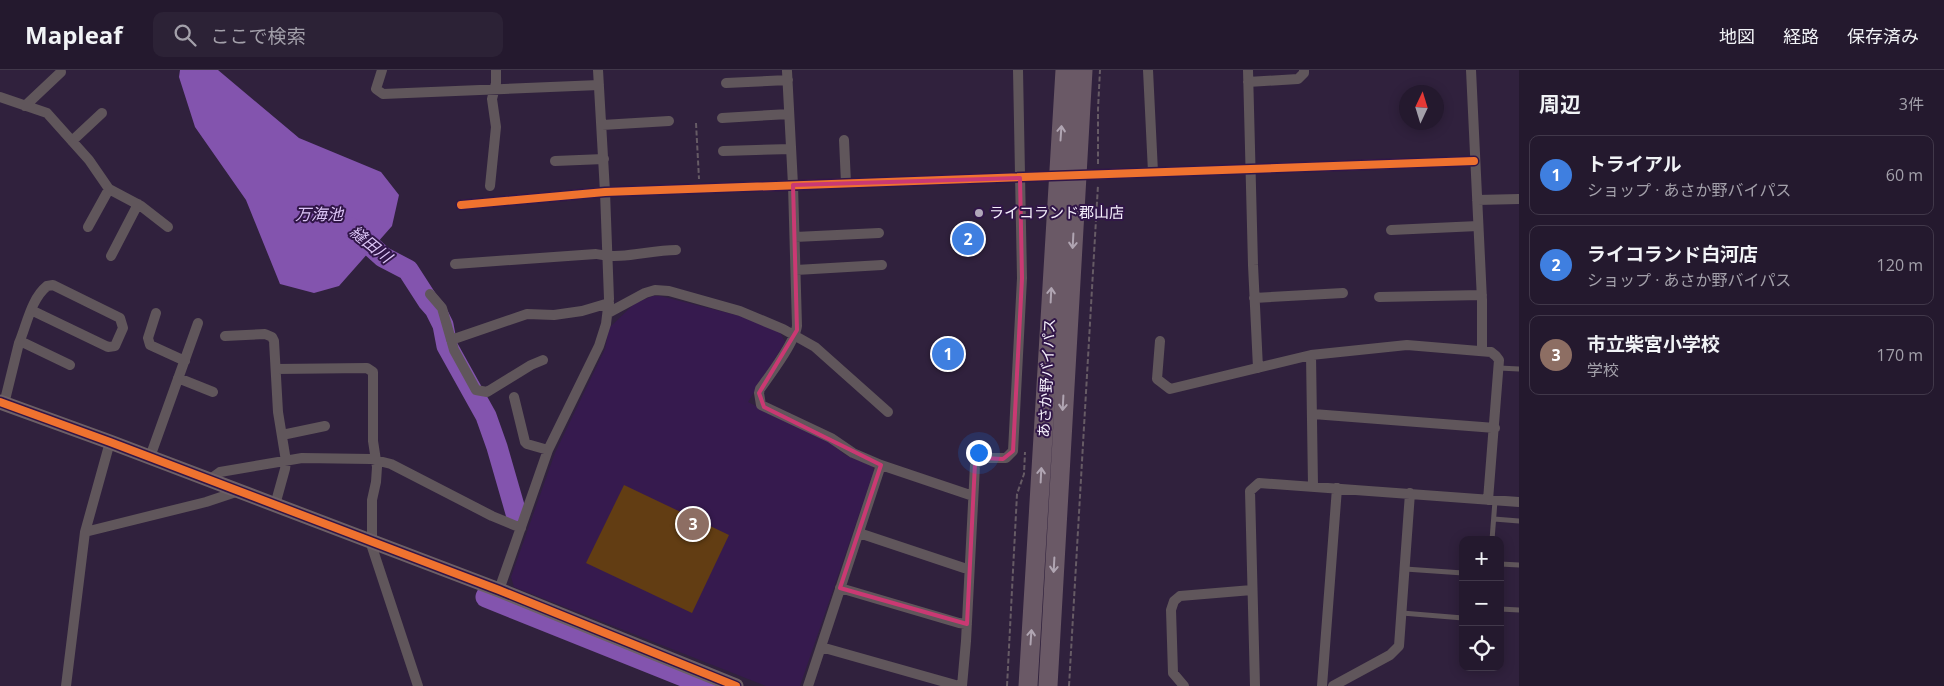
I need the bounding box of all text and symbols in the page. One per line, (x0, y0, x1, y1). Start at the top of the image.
search box (153, 12, 503, 57)
text: Mapleaf (25, 18, 123, 51)
icon: search (171, 21, 199, 49)
text: ここで検索 (211, 23, 306, 49)
text: 地図 (1719, 24, 1755, 48)
text: 経路 (1783, 24, 1819, 48)
text: 保存済み (1847, 24, 1919, 48)
north arrow (1399, 85, 1444, 130)
text: 周辺 (1539, 90, 1581, 118)
text: 3件 (1899, 93, 1924, 115)
one-way arrow (1056, 126, 1065, 142)
text: トライアル (1587, 151, 1682, 177)
text: 1 (1551, 164, 1561, 186)
text: 60 m (1886, 164, 1923, 186)
text: ショップ · あさか野バイパス (1587, 179, 1791, 201)
place label: ライコランド郡山店 (989, 202, 1124, 222)
water label: 万海池 (295, 203, 345, 225)
marker: ライコランド郡山店 (973, 207, 985, 219)
water label: 縫田川 (345, 220, 398, 269)
pin: 2 (952, 220, 984, 258)
one-way arrow (1068, 233, 1077, 249)
text: ライコランド白河店 (1587, 241, 1758, 267)
text: 2 (1551, 254, 1561, 276)
text: 120 m (1877, 254, 1923, 276)
text: ショップ · あさか野バイパス (1587, 269, 1791, 291)
one-way arrow (1047, 288, 1056, 304)
street label: あさか野バイパス (1033, 318, 1059, 438)
text: 市立柴宮小学校 (1587, 331, 1720, 357)
pin: 1 (932, 335, 964, 373)
text: 3 (1551, 344, 1561, 366)
text: 170 m (1877, 344, 1923, 366)
text: 学校 (1587, 359, 1619, 381)
one-way arrow (1058, 395, 1068, 411)
your location (966, 440, 992, 466)
one-way arrow (1037, 467, 1046, 483)
pin: 3 (677, 505, 709, 543)
map controls (1459, 536, 1504, 671)
button: + (1459, 536, 1504, 581)
one-way arrow (1049, 557, 1058, 573)
button: − (1459, 581, 1504, 626)
button: locate (1459, 626, 1504, 671)
one-way arrow (1026, 630, 1036, 646)

